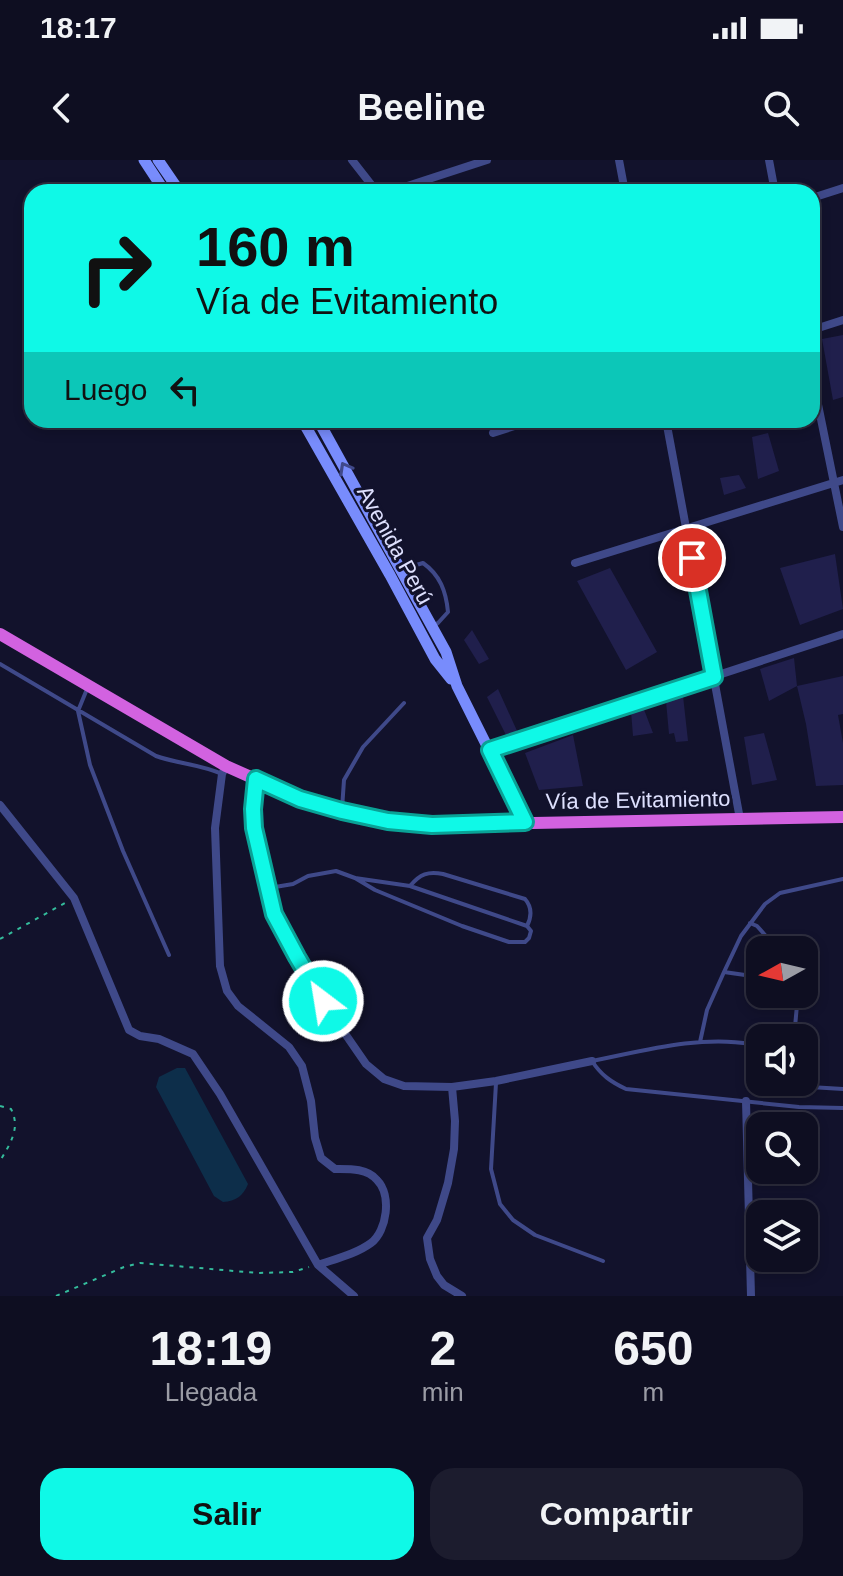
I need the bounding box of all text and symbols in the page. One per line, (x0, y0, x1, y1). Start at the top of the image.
text: 18:17 (40, 11, 117, 44)
icon: back (40, 86, 84, 130)
icon: search (759, 86, 803, 130)
text: Beeline (357, 87, 486, 128)
text: 160 m (196, 215, 355, 278)
icon: right (64, 216, 168, 320)
text: Vía de Evitamiento (196, 281, 498, 322)
icon: left (163, 368, 207, 412)
text: Luego (64, 373, 147, 406)
one-way arrow (339, 462, 355, 476)
street label: Avenida Perú (352, 481, 438, 609)
pin (658, 524, 726, 592)
icon: arrive (670, 536, 714, 580)
street label: Vía de Evitamiento (545, 786, 731, 814)
north arrow (746, 936, 818, 1008)
map controls (746, 936, 818, 1272)
position arrow (281, 959, 365, 1043)
button: sound (746, 1024, 818, 1096)
button: search (746, 1112, 818, 1184)
button: layers (746, 1200, 818, 1272)
text: 18:19 (150, 1322, 272, 1375)
text: 2 (429, 1322, 456, 1375)
text: 650 (613, 1322, 693, 1375)
text: Llegada (165, 1377, 257, 1407)
text: min (422, 1377, 464, 1407)
text: m (643, 1377, 664, 1407)
button: Salir (40, 1468, 414, 1560)
button: Compartir (430, 1468, 803, 1560)

